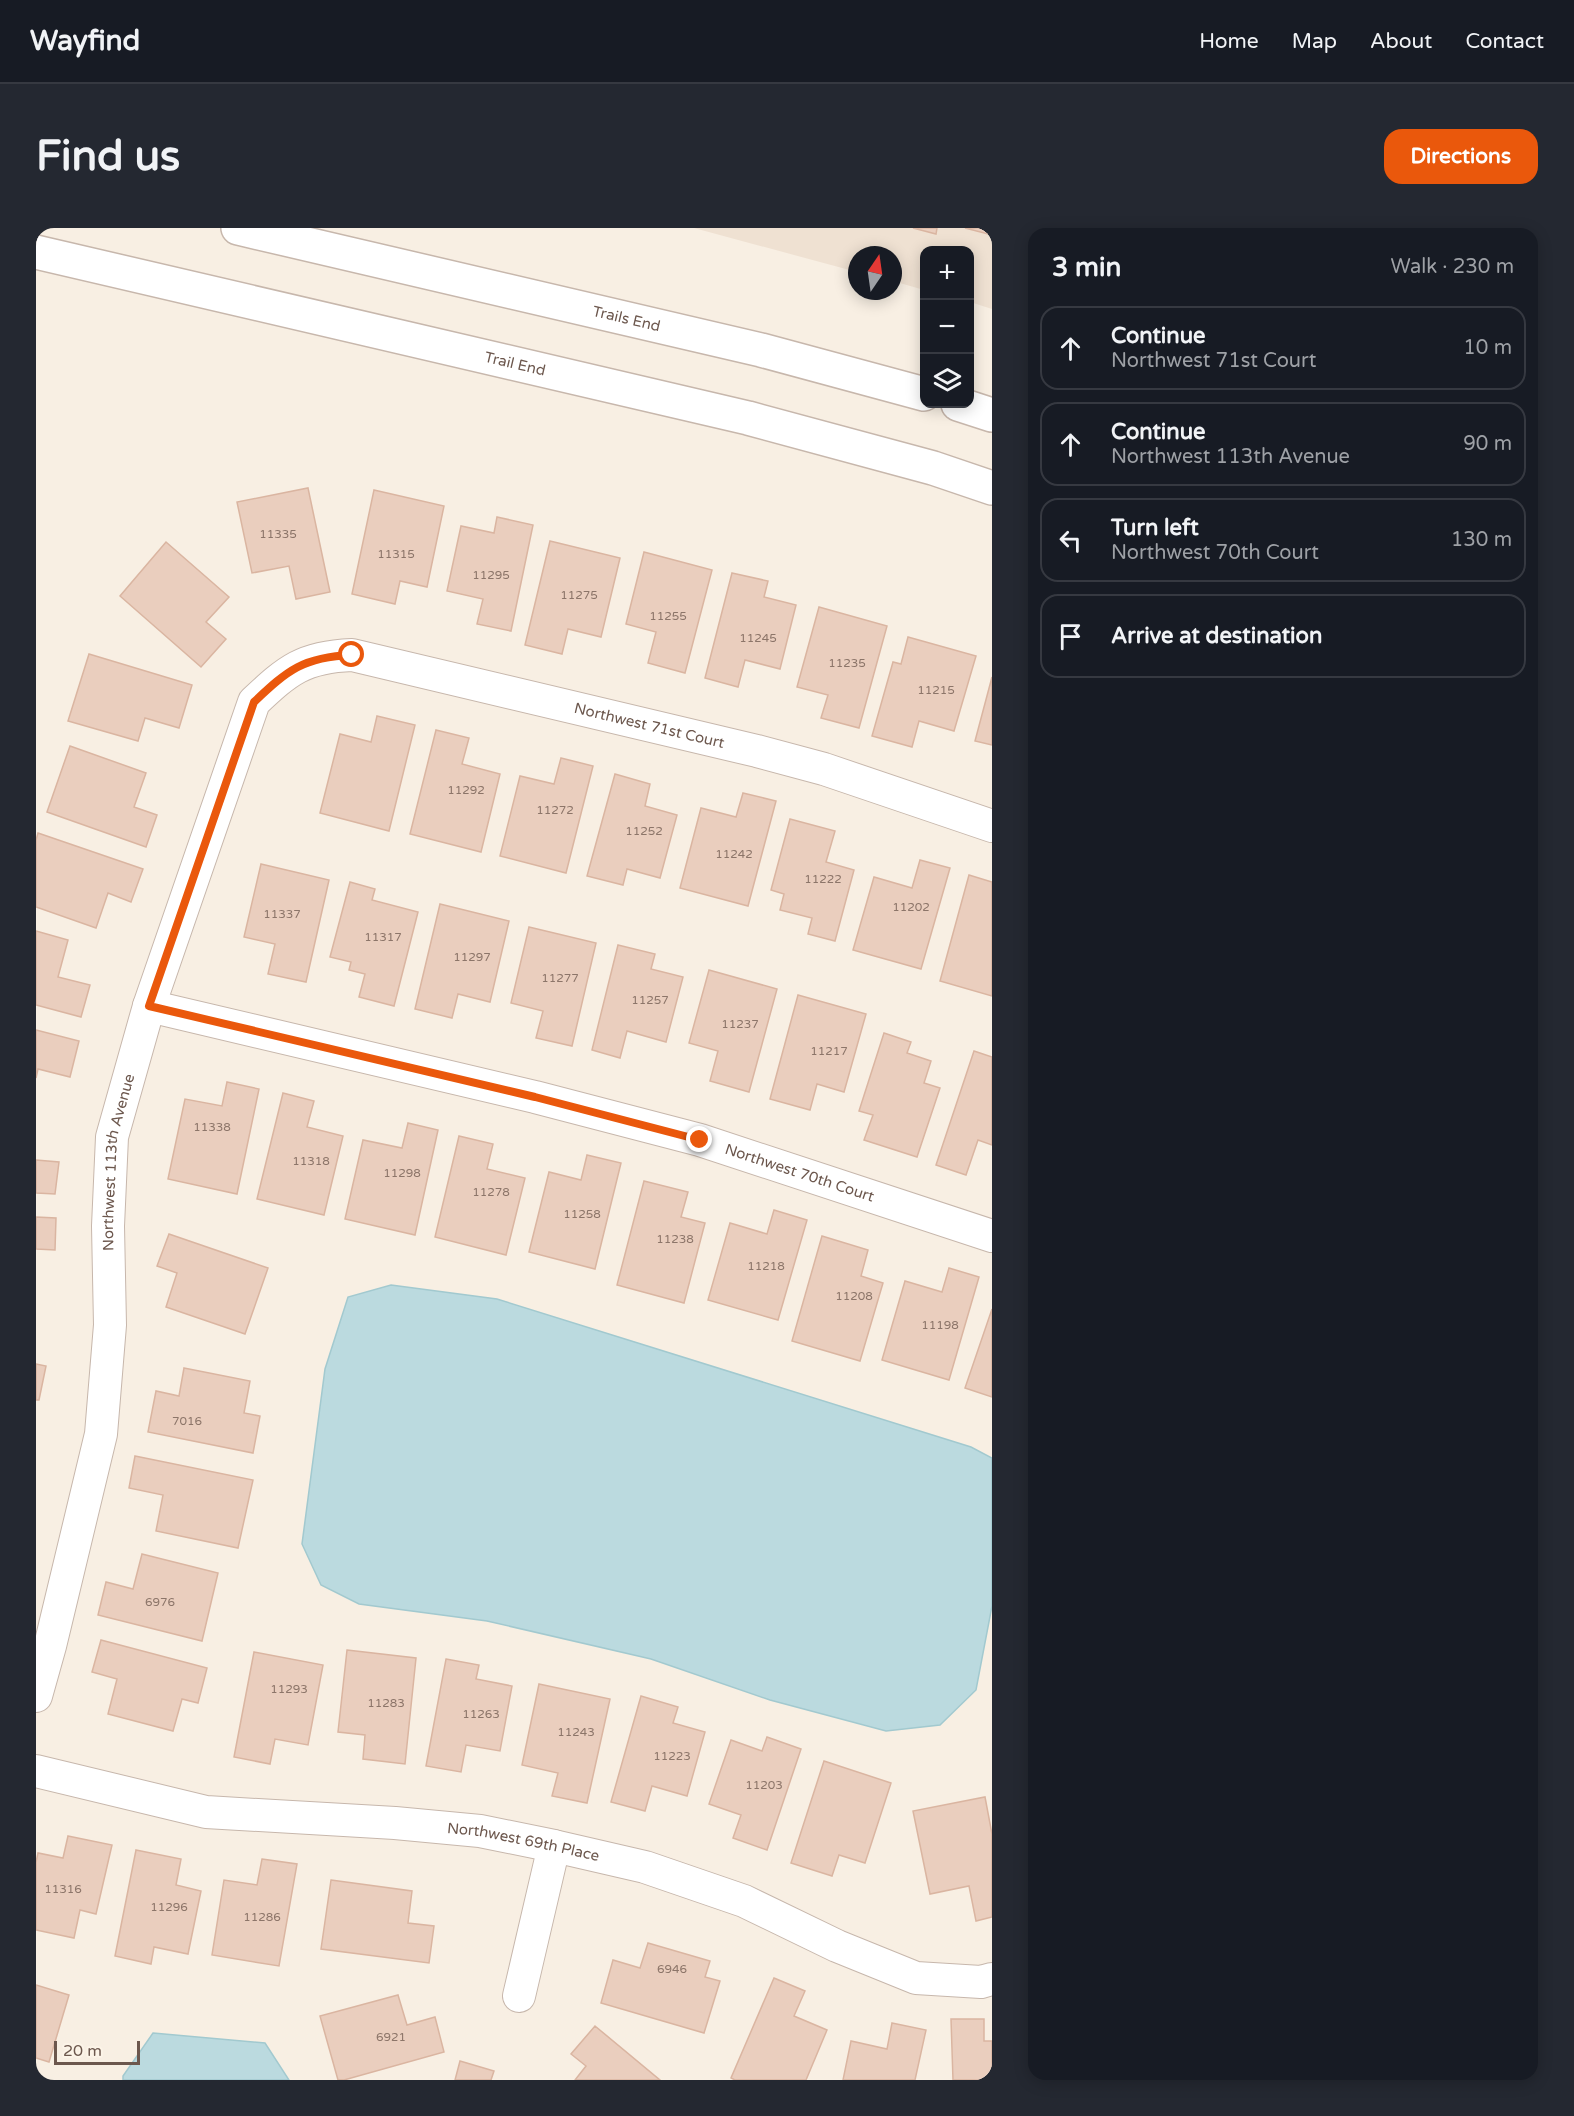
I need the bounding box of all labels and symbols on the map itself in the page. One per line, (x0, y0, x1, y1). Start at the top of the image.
north arrow (848, 246, 902, 300)
street label: Trails End (591, 302, 662, 335)
street label: Trail End (483, 348, 547, 380)
house number: 11335 (259, 527, 297, 541)
house number: 11315 (377, 547, 415, 561)
house number: 11295 (472, 568, 510, 582)
house number: 11275 (560, 588, 598, 602)
house number: 11255 (649, 609, 687, 623)
house number: 11245 (739, 631, 777, 645)
route start (338, 641, 364, 667)
house number: 11235 (828, 656, 866, 670)
house number: 11215 (917, 683, 955, 697)
street label: Northwest 71st Court (572, 699, 727, 752)
house number: 11292 (447, 783, 485, 797)
house number: 11272 (536, 803, 574, 817)
house number: 11252 (625, 824, 663, 838)
house number: 11242 (715, 847, 753, 861)
house number: 11222 (804, 872, 842, 886)
house number: 11202 (892, 900, 930, 914)
house number: 11337 (263, 907, 301, 921)
house number: 11317 (364, 930, 402, 944)
house number: 11297 (453, 950, 491, 964)
house number: 11277 (541, 971, 579, 985)
house number: 11257 (631, 993, 669, 1007)
house number: 11237 (721, 1017, 759, 1031)
house number: 11217 (810, 1044, 848, 1058)
street label: Northwest 113th Avenue (99, 1072, 138, 1251)
house number: 11338 (193, 1120, 231, 1134)
route end (686, 1126, 712, 1152)
street label: Northwest 70th Court (723, 1140, 877, 1206)
house number: 11318 (292, 1154, 330, 1168)
house number: 11298 (383, 1166, 421, 1180)
house number: 11278 (472, 1185, 510, 1199)
house number: 11258 (563, 1207, 601, 1221)
house number: 11238 (656, 1232, 694, 1246)
house number: 11218 (747, 1259, 785, 1273)
house number: 11208 (835, 1289, 873, 1303)
house number: 11198 (921, 1318, 959, 1332)
house number: 7016 (172, 1414, 202, 1428)
house number: 6976 (145, 1595, 175, 1609)
house number: 11293 (270, 1682, 308, 1696)
house number: 11283 (367, 1696, 405, 1710)
house number: 11263 (462, 1707, 500, 1721)
house number: 11243 (557, 1725, 595, 1739)
house number: 11223 (653, 1749, 691, 1763)
house number: 11203 (745, 1778, 783, 1792)
street label: Northwest 69th Place (446, 1819, 601, 1865)
house number: 11316 (44, 1882, 82, 1896)
house number: 11296 (150, 1900, 188, 1914)
house number: 11286 (243, 1910, 281, 1924)
house number: 6946 (657, 1962, 687, 1976)
house number: 6921 (376, 2030, 406, 2044)
scale bar (54, 2038, 140, 2066)

